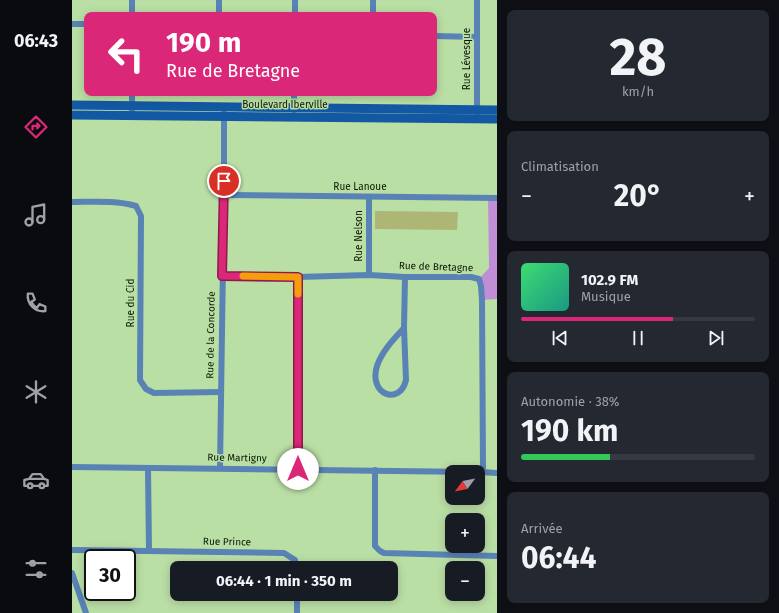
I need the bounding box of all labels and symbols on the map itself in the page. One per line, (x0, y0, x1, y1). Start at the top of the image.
street label: Rue Lévesque (461, 28, 473, 90)
street label: Boulevard Iberville (242, 99, 328, 111)
pin (207, 164, 241, 198)
street label: Rue Lanoue (333, 181, 387, 193)
street label: Rue Nelson (353, 210, 365, 262)
street label: Rue de Bretagne (399, 260, 473, 274)
street label: Rue du Cid (125, 279, 137, 327)
street label: Rue de la Concorde (204, 291, 218, 379)
position arrow (277, 448, 319, 490)
street label: Rue Martigny (207, 451, 267, 465)
north arrow (445, 465, 485, 505)
street label: Rue Prince (203, 536, 251, 548)
speed limit sign: 30 (84, 549, 136, 601)

